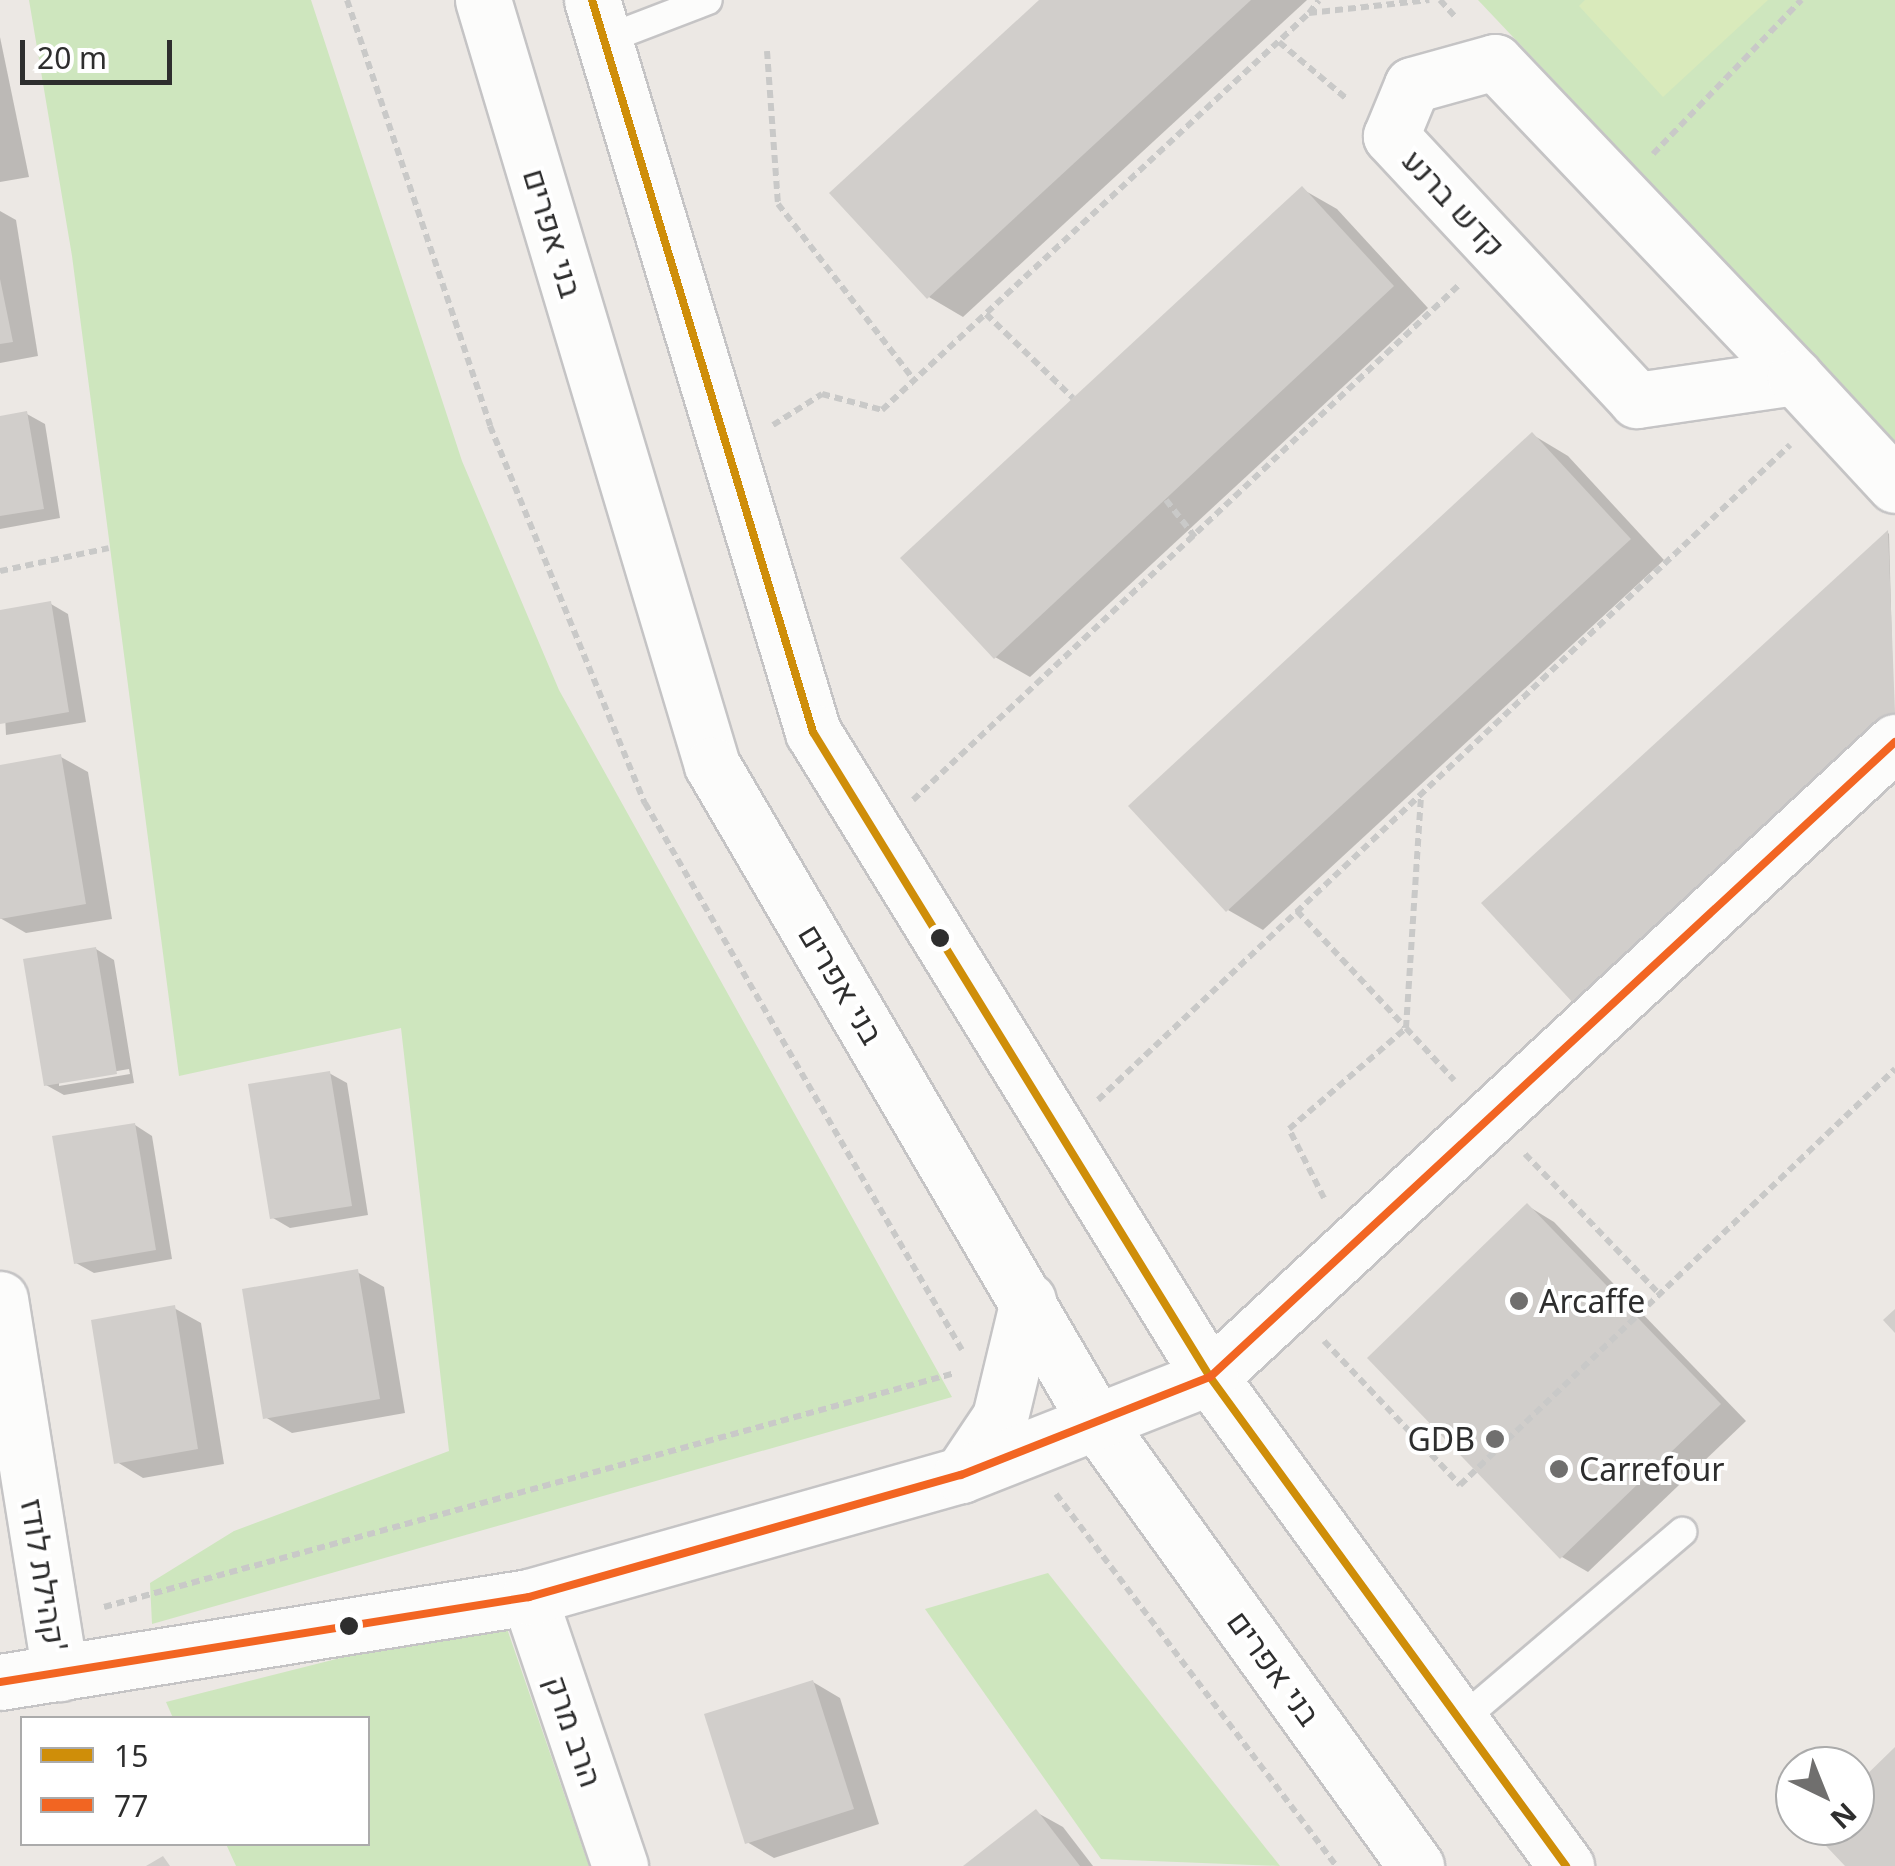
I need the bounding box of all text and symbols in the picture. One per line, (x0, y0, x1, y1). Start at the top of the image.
scale bar (25, 20, 178, 82)
text: 20 m (37, 37, 107, 78)
street label: קדש ברנע (1395, 141, 1513, 265)
street label: בני אפרים (515, 164, 591, 302)
street label: בני אפרים (790, 917, 892, 1051)
unlabelled marker (930, 928, 950, 948)
place label: Arcaffe (1539, 1282, 1645, 1320)
marker: Arcaffe (1508, 1290, 1530, 1312)
place label: GDB (1408, 1420, 1475, 1458)
marker: GDB (1484, 1428, 1506, 1450)
place label: Carrefour (1579, 1450, 1724, 1488)
marker: Carrefour (1548, 1458, 1570, 1480)
street label: קהילת לודז' (13, 1496, 75, 1654)
street label: בני אפרים (1219, 1603, 1329, 1733)
unlabelled marker (339, 1616, 359, 1636)
street label: הרב מרק (537, 1670, 611, 1792)
legend (20, 1716, 370, 1846)
text: 15 (114, 1735, 148, 1776)
north arrow (1775, 1746, 1875, 1846)
text: 77 (114, 1785, 148, 1826)
text: N (1823, 1795, 1865, 1838)

